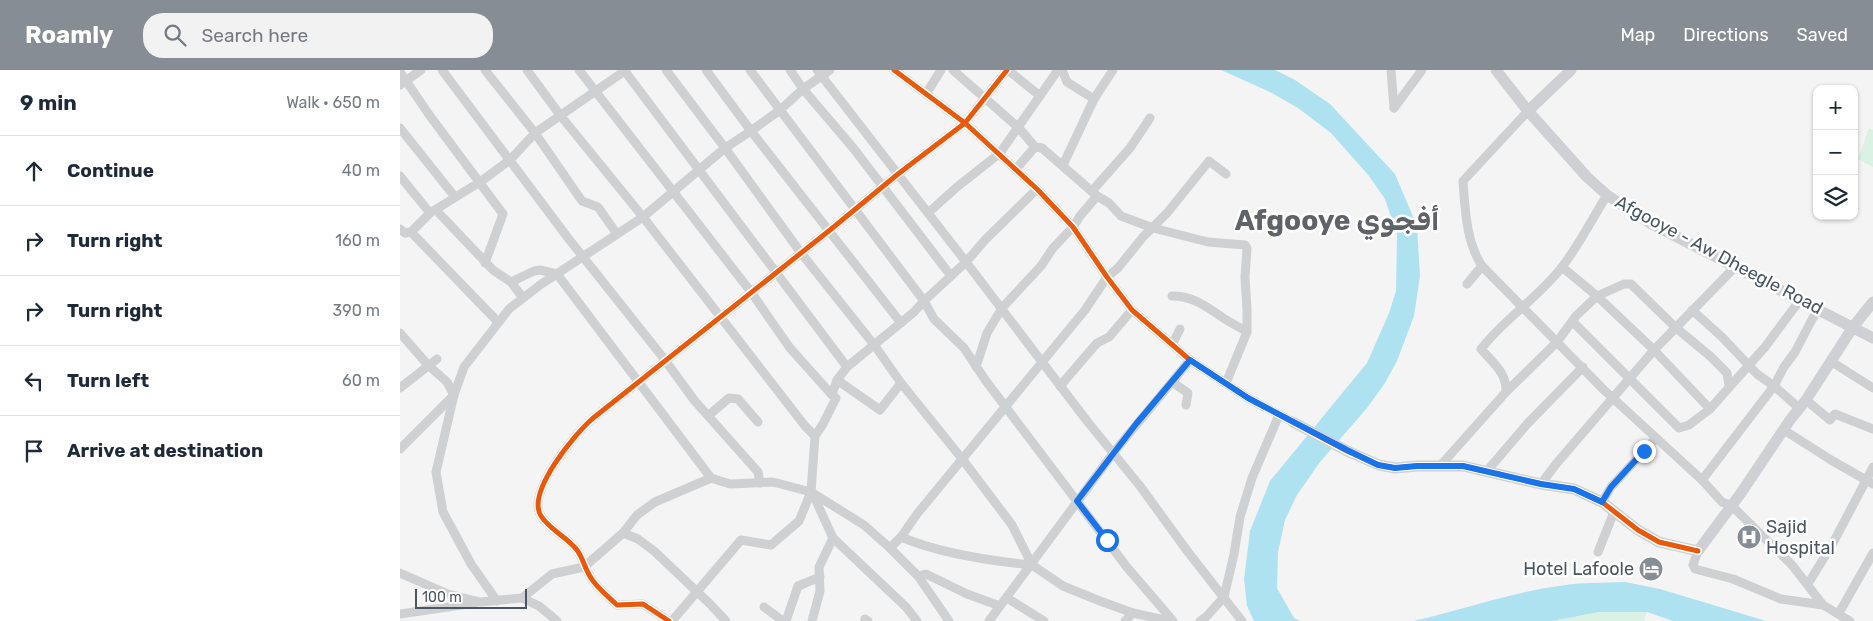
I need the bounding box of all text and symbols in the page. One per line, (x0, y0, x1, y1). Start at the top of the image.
search box (143, 13, 493, 58)
text: Roamly (25, 21, 113, 49)
icon: search (161, 21, 189, 49)
text: Search here (201, 24, 308, 47)
text: Map (1620, 24, 1655, 46)
text: Directions (1683, 24, 1769, 46)
text: Saved (1797, 24, 1848, 46)
map controls (1813, 85, 1858, 220)
button: + (1813, 85, 1858, 130)
text: 9 min (20, 90, 77, 115)
text: Walk · 650 m (286, 93, 380, 112)
button: − (1813, 130, 1858, 175)
icon: ahead (20, 157, 48, 185)
text: Continue (67, 159, 154, 182)
text: 40 m (342, 161, 380, 180)
button: layers (1813, 175, 1858, 220)
street label: Afgooye - Aw Dheegle Road (1611, 191, 1827, 319)
district label: Afgooye أفجوي (1235, 204, 1439, 240)
icon: right (20, 227, 48, 255)
text: Turn right (67, 229, 162, 252)
text: 160 m (335, 231, 380, 250)
icon: right (20, 297, 48, 325)
text: Turn right (67, 299, 162, 322)
text: 390 m (333, 301, 380, 320)
icon: left (20, 367, 48, 395)
text: Turn left (67, 369, 149, 392)
text: 60 m (342, 371, 380, 390)
icon: arrive (20, 437, 48, 465)
text: Arrive at destination (67, 439, 263, 462)
route end (1633, 440, 1656, 463)
place label: Sajid Hospital (1766, 516, 1835, 559)
hospital icon: Sajid Hospital (1736, 524, 1762, 550)
route start (1096, 529, 1119, 552)
hotel icon: Hotel Lafoole (1638, 556, 1664, 582)
place label: Hotel Lafoole (1523, 558, 1634, 580)
scale bar (415, 586, 528, 609)
text: 100 m (422, 589, 462, 606)

